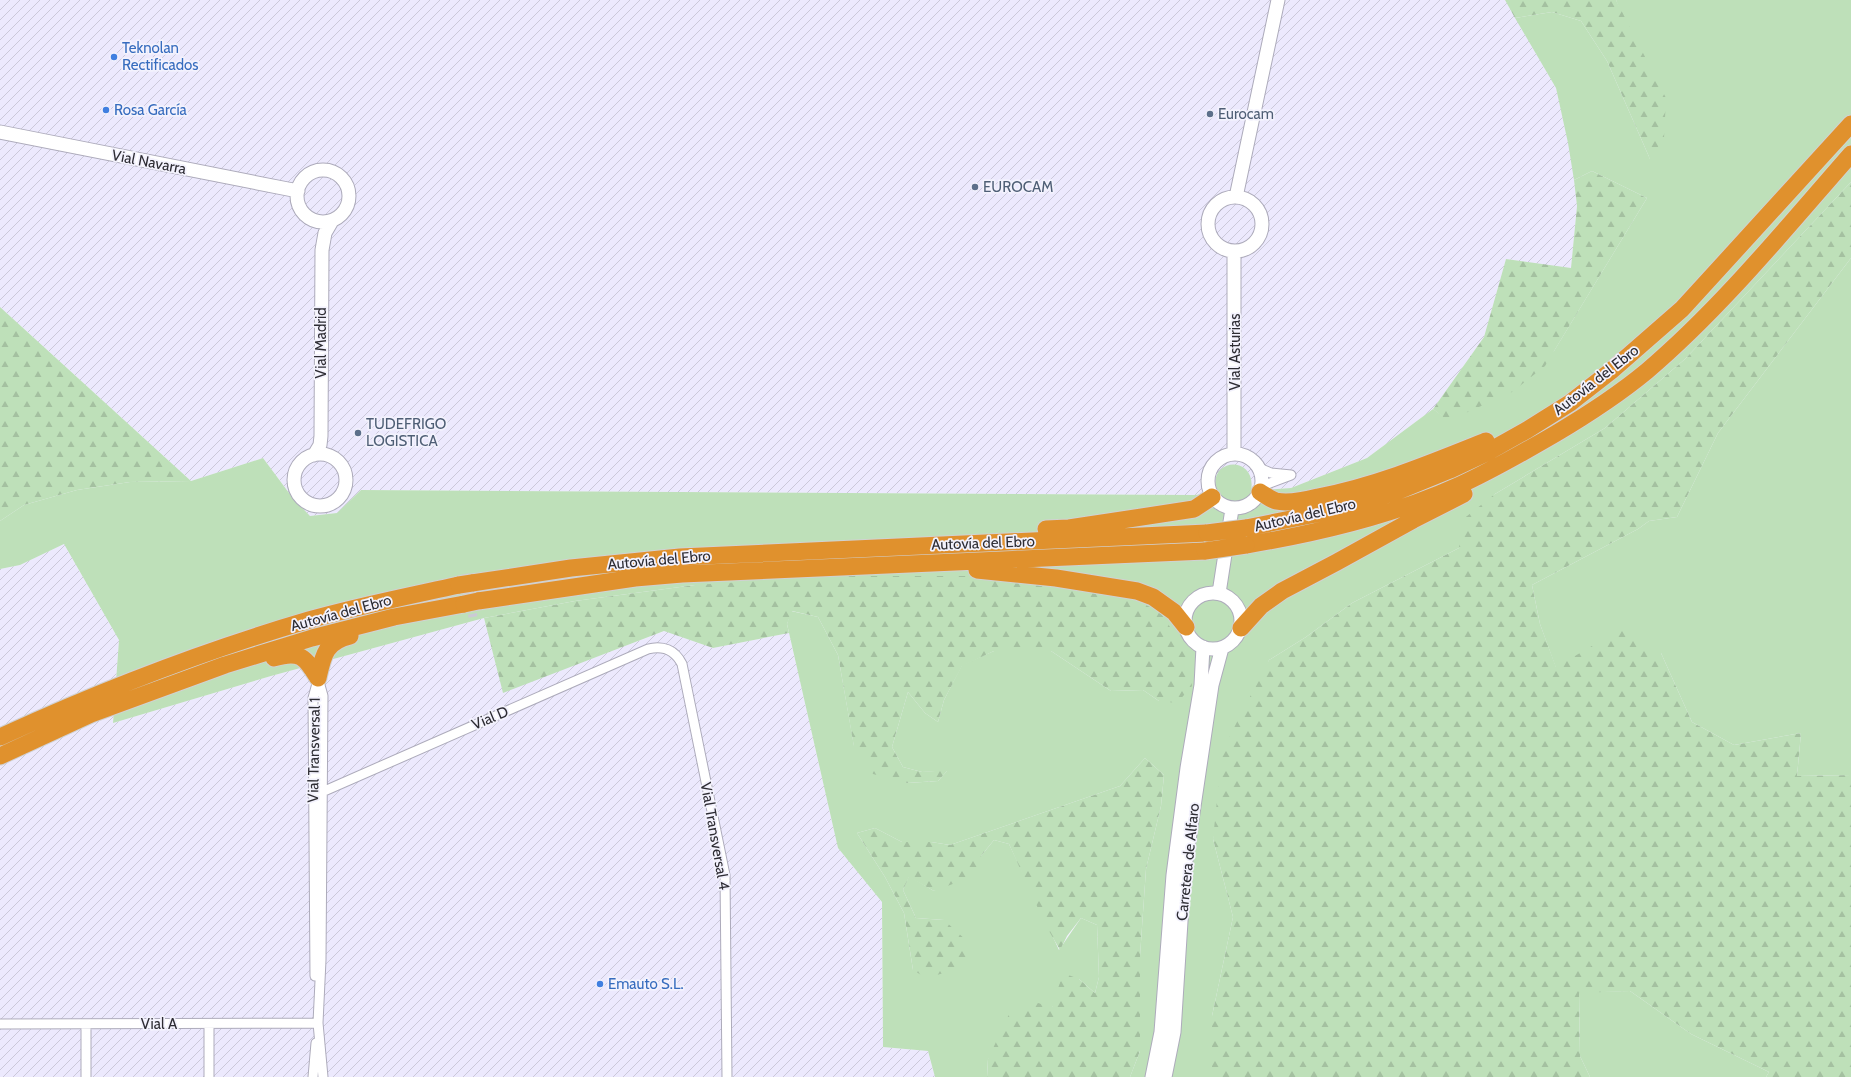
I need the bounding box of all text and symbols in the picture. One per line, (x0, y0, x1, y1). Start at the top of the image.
place label: Teknolan Rectificados (122, 39, 198, 74)
marker: Teknolan Rectificados (109, 52, 119, 62)
place label: Rosa García (114, 101, 188, 119)
marker: Rosa García (101, 105, 111, 115)
place label: Eurocam (1218, 105, 1274, 123)
marker: Eurocam (1205, 109, 1215, 119)
street label: Vial Navarra (110, 146, 189, 178)
place label: EUROCAM (983, 178, 1053, 196)
marker: EUROCAM (970, 182, 980, 192)
street label: Vial Madrid (312, 308, 330, 378)
street label: Vial Asturias (1226, 314, 1244, 390)
street label: Autovía del Ebro (1550, 341, 1642, 419)
place label: TUDEFRIGO LOGISTICA (366, 415, 446, 450)
marker: TUDEFRIGO LOGISTICA (353, 428, 363, 438)
street label: Autovía del Ebro (1253, 495, 1357, 535)
street label: Autovía del Ebro (931, 532, 1035, 554)
street label: Autovía del Ebro (607, 547, 711, 573)
street label: Autovía del Ebro (289, 591, 393, 635)
street label: Vial Transversal 1 (304, 697, 324, 803)
street label: Vial D (469, 702, 511, 734)
street label: Vial Transversal 4 (697, 781, 733, 891)
street label: Carretera de Alfaro (1173, 802, 1203, 922)
place label: Emauto S.L. (608, 975, 684, 993)
marker: Emauto S.L. (595, 979, 605, 989)
street label: Vial A (141, 1015, 178, 1033)

